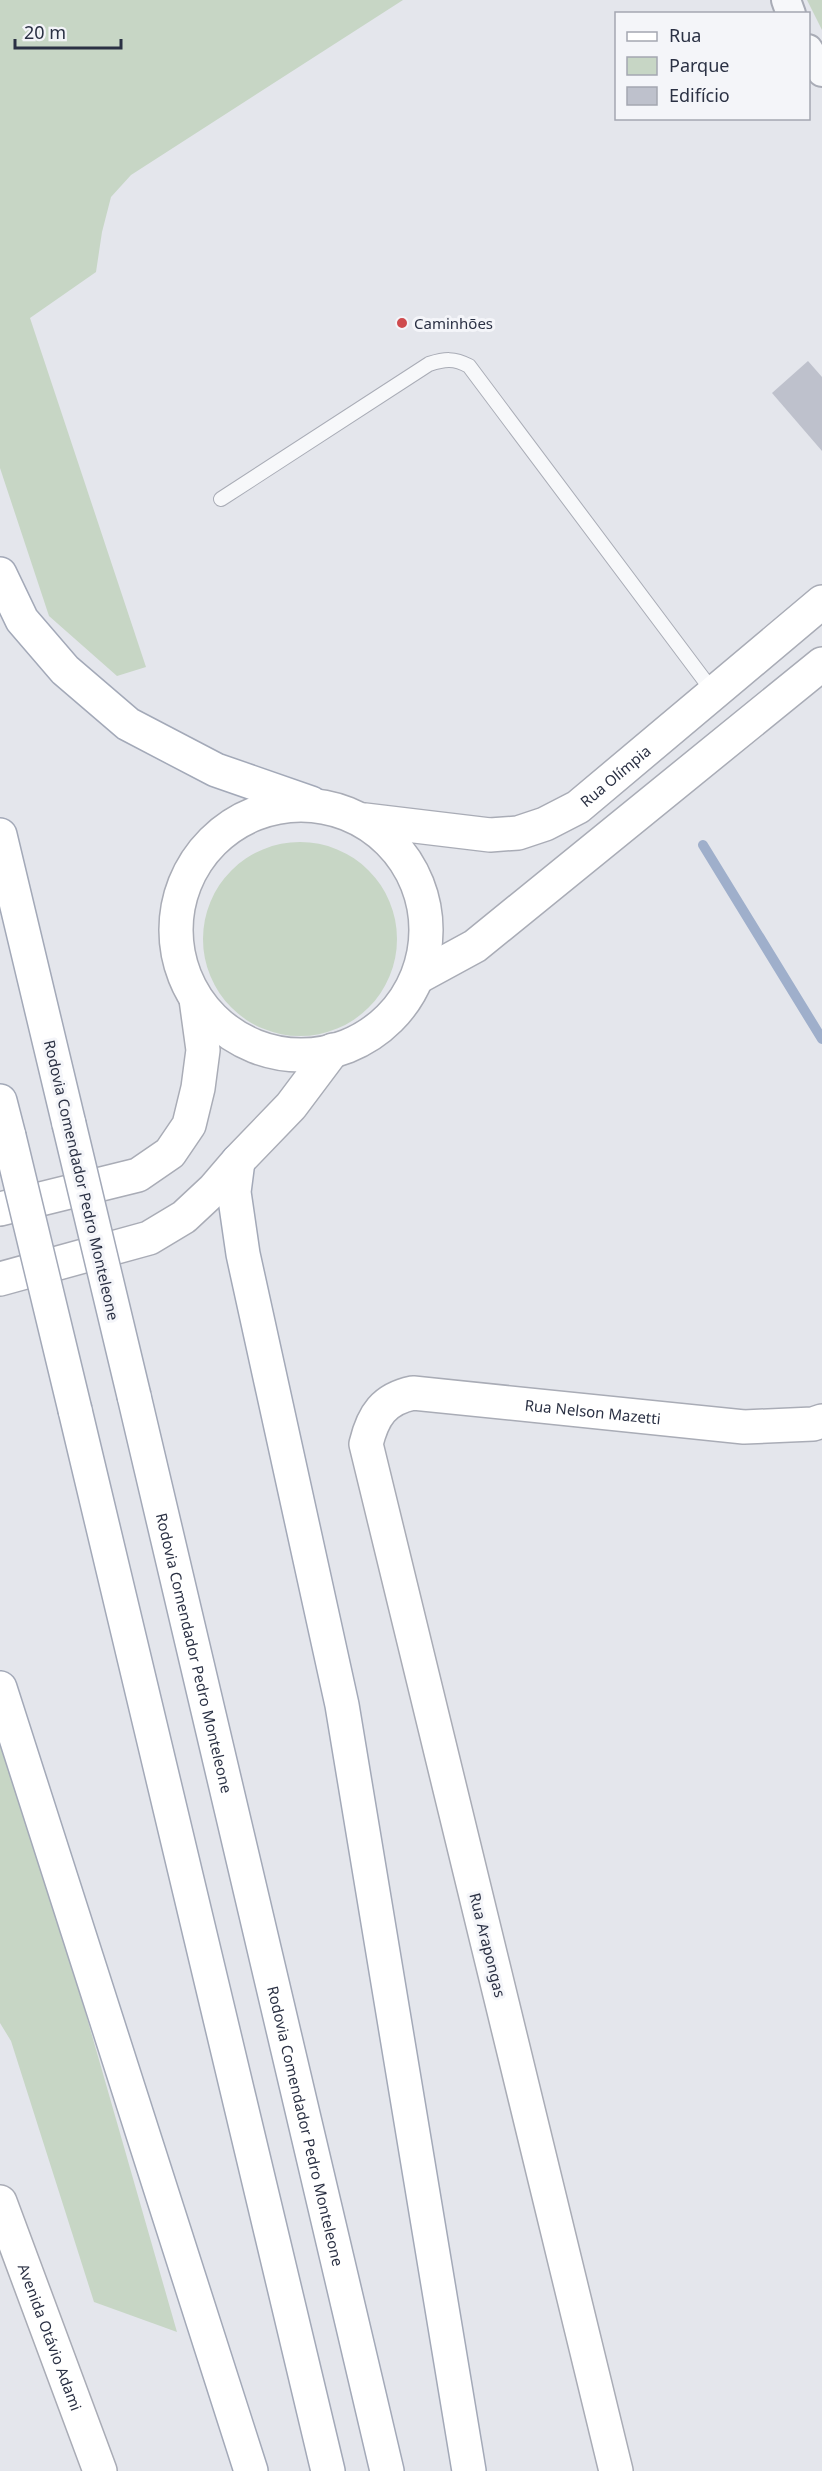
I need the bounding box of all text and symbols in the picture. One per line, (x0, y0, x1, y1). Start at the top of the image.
scale bar (15, 12, 122, 50)
legend (615, 12, 810, 120)
text: 20 m (24, 20, 66, 44)
text: Rua (669, 23, 701, 47)
text: Parque (669, 53, 729, 77)
text: Edifício (669, 83, 730, 107)
place label: Caminhões (414, 313, 493, 333)
marker: Caminhões (395, 316, 409, 330)
street label: Rua Olímpia (576, 741, 654, 811)
street label: Rodovia Comendador Pedro Monteleone (40, 1038, 124, 1322)
street label: Rua Nelson Mazetti (524, 1395, 662, 1428)
street label: Rodovia Comendador Pedro Monteleone (152, 1511, 237, 1795)
street label: Rua Arapongas (465, 1891, 511, 1999)
street label: Rodovia Comendador Pedro Monteleone (263, 1984, 348, 2268)
street label: Avenida Otávio Adami (14, 2261, 87, 2413)

